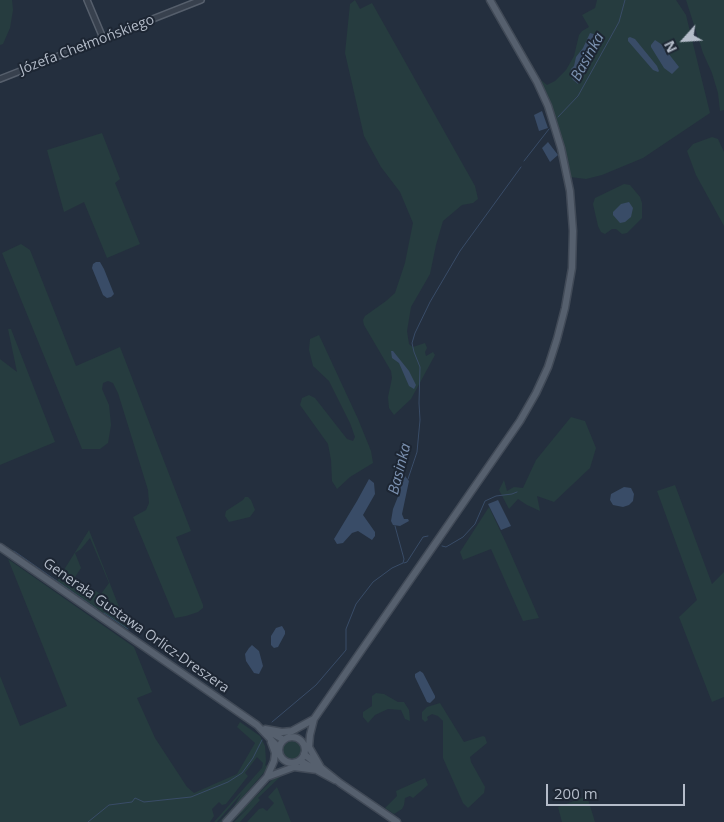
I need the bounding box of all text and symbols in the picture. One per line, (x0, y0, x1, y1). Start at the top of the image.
street label: Józefa Chełmońskiego (17, 12, 157, 78)
north arrow (659, 15, 709, 65)
water label: Basinka (567, 30, 609, 84)
text: N (659, 38, 681, 56)
water label: Basinka (385, 442, 415, 496)
street label: Generała Gustawa Orlicz-Dreszera (40, 555, 232, 697)
scale bar (549, 774, 688, 806)
text: 200 m (554, 783, 598, 803)

